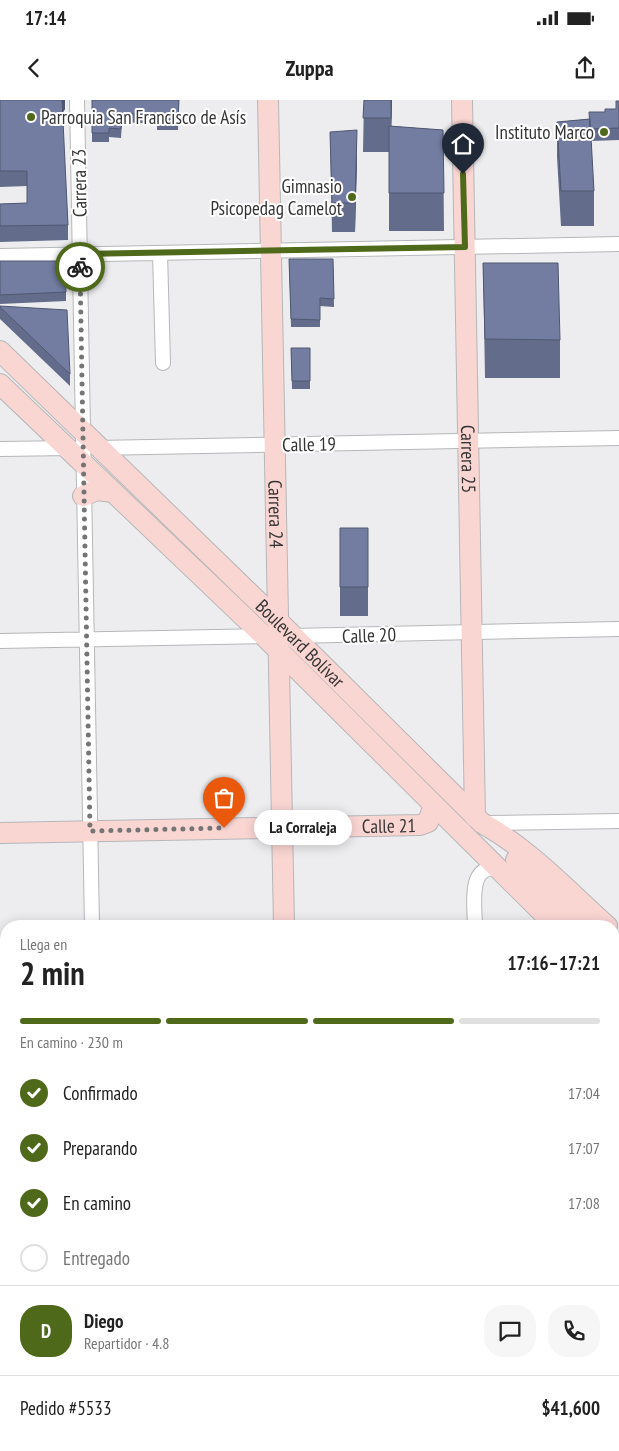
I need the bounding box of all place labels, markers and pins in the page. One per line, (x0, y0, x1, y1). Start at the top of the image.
place label: Parroquia San Francisco de Asís (41, 105, 246, 129)
marker: Parroquia San Francisco de Asís (25, 111, 37, 123)
place label: Instituto Marco (495, 120, 594, 144)
pin (442, 123, 484, 174)
marker: Instituto Marco (598, 126, 610, 138)
place label: Gimnasio Psicopedag Camelot (210, 174, 343, 220)
marker: Gimnasio Psicopedag Camelot (346, 191, 358, 203)
pin (203, 777, 245, 828)
callout: La Corraleja (254, 810, 352, 846)

